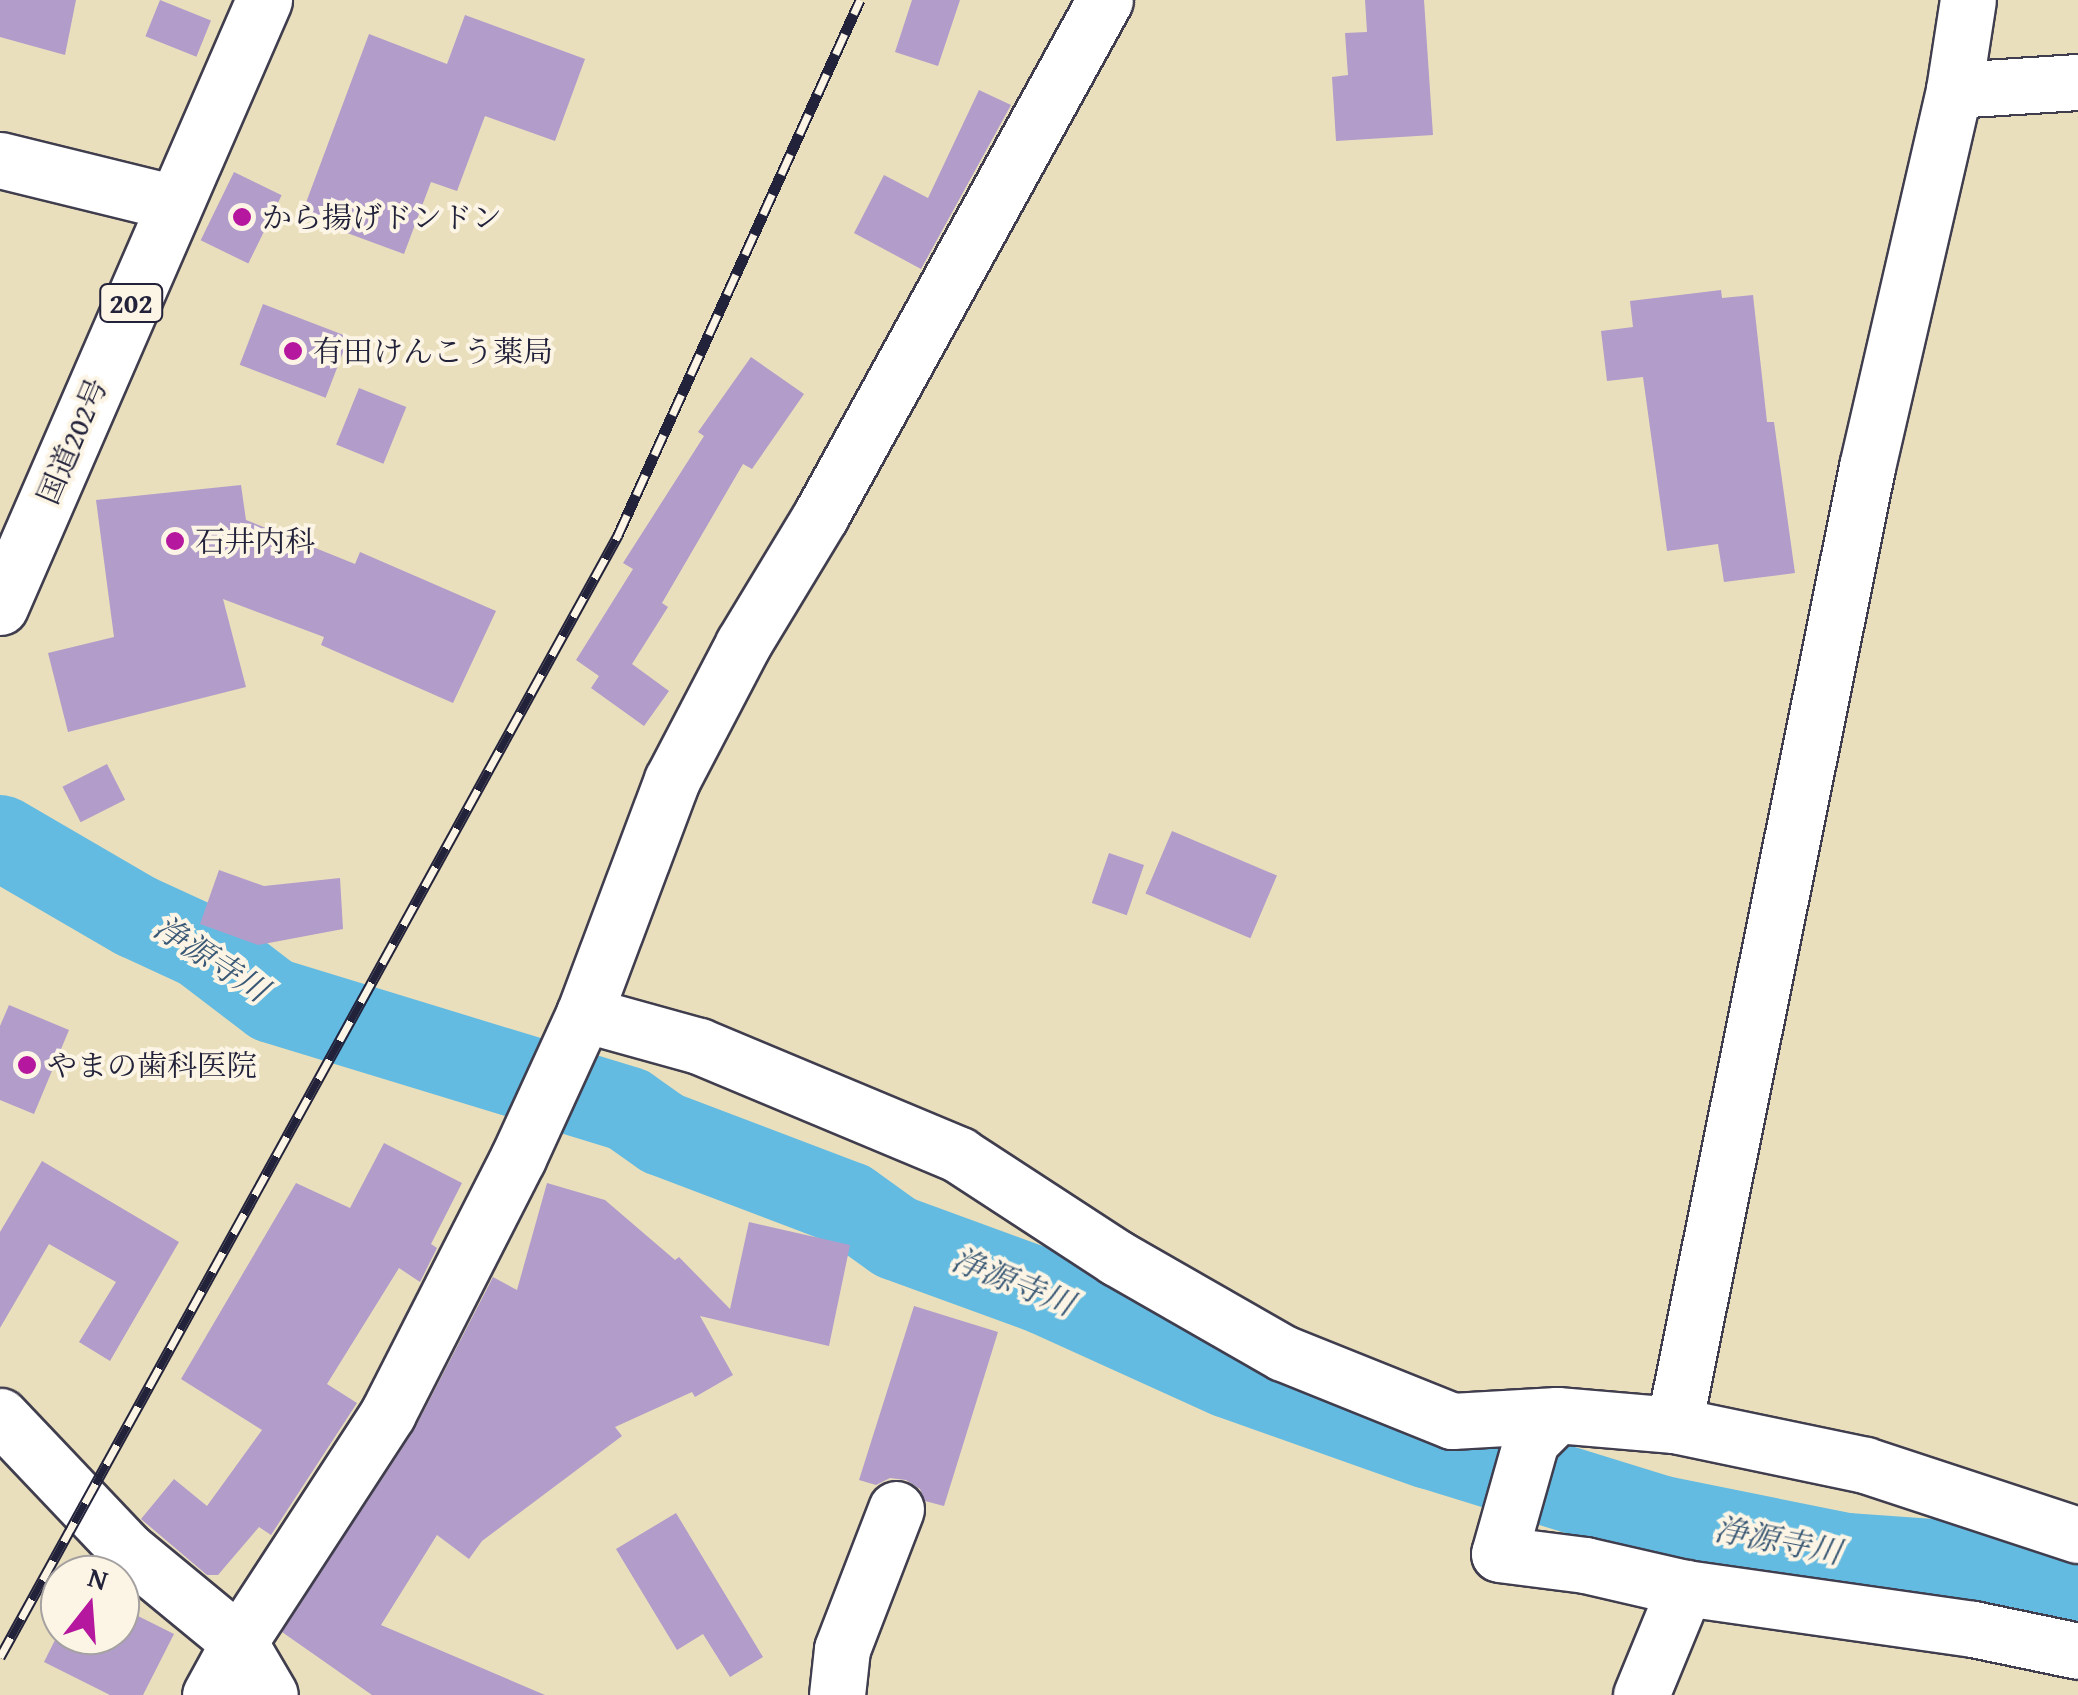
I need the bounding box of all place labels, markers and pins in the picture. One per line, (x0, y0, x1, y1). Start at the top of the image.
place label: から揚げドンドン (262, 199, 502, 235)
marker: から揚げドンドン (231, 206, 253, 228)
place label: 有田けんこう薬局 (313, 333, 553, 369)
marker: 有田けんこう薬局 (282, 340, 304, 362)
place label: 石井内科 (195, 523, 315, 559)
marker: 石井内科 (164, 530, 186, 552)
place label: やまの歯科医院 (47, 1047, 257, 1083)
marker: やまの歯科医院 (16, 1054, 38, 1076)

